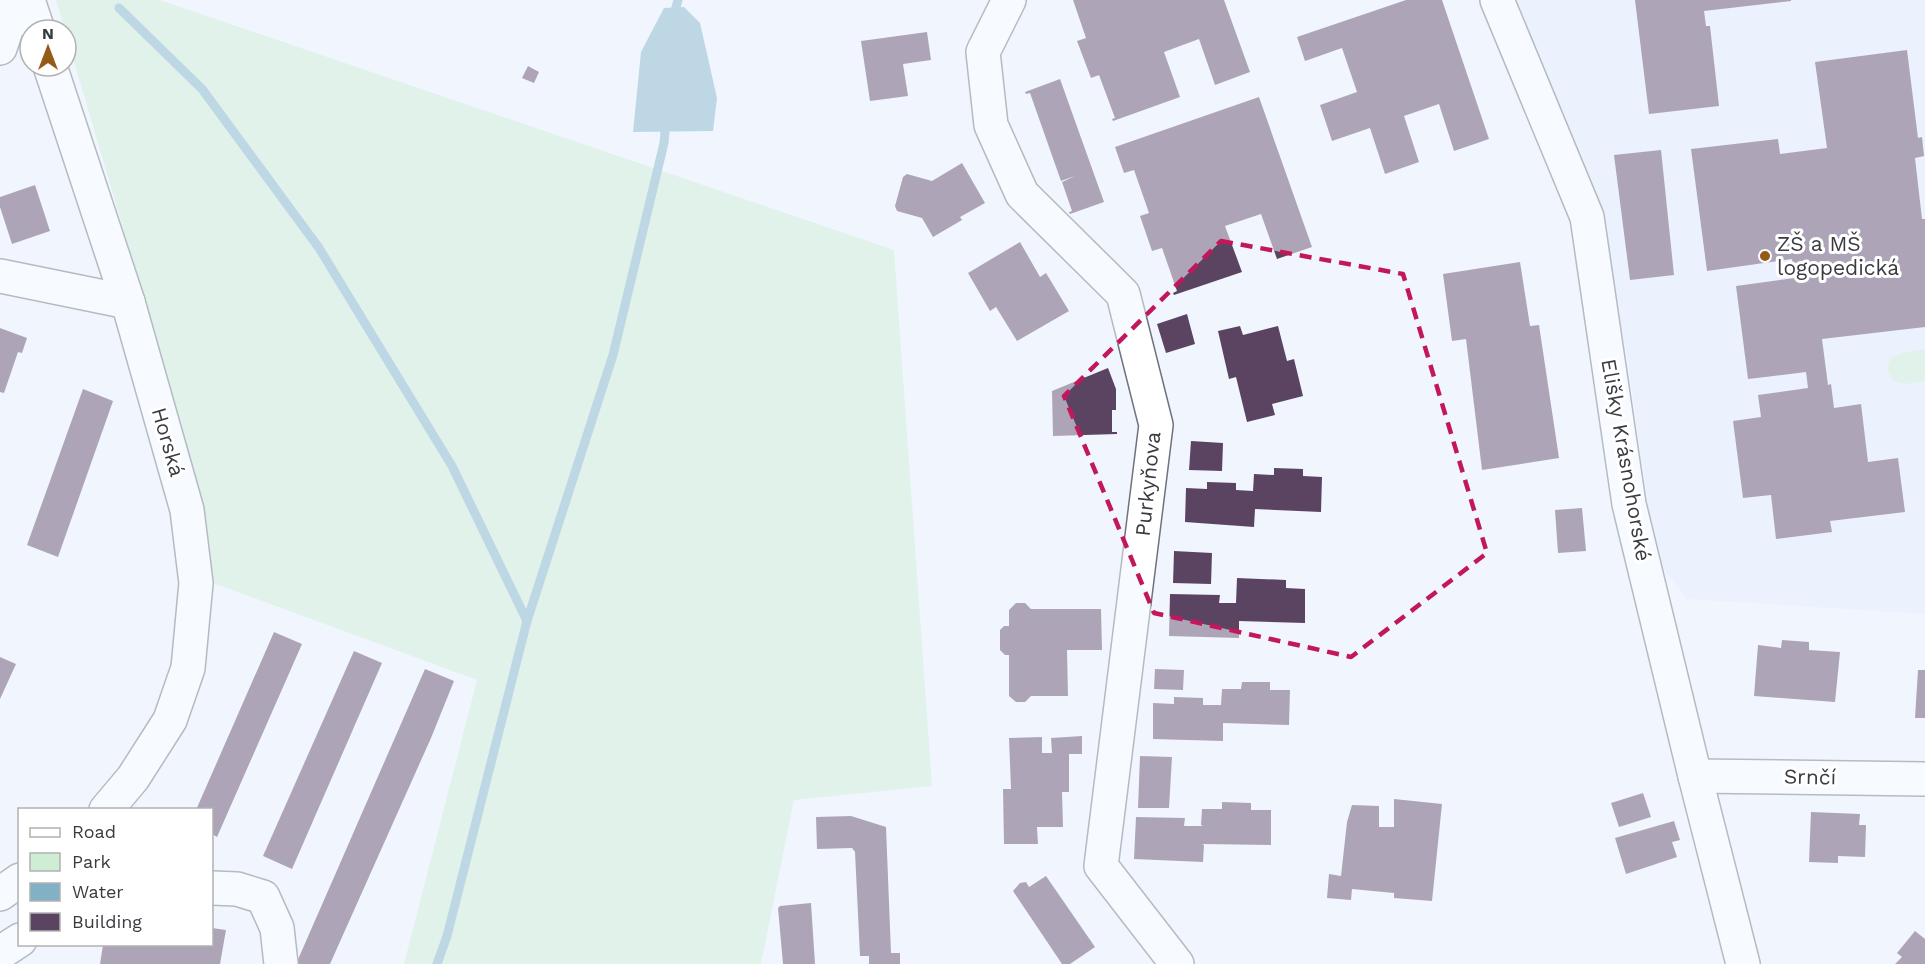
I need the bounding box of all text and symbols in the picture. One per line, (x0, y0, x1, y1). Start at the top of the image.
north arrow (18, 18, 78, 78)
text: N (42, 24, 54, 43)
place label: ZŠ a MŠ logopedická (1777, 231, 1899, 280)
marker: ZŠ a MŠ logopedická (1758, 249, 1772, 263)
street label: Elišky Krásnohorské (1596, 357, 1657, 563)
street label: Horská (147, 404, 190, 479)
street label: Purkyňova (1130, 430, 1165, 538)
street label: Srnčí (1784, 764, 1837, 789)
legend (18, 808, 213, 946)
text: Road (72, 821, 116, 842)
text: Park (72, 851, 111, 872)
text: Water (72, 881, 124, 902)
text: Building (72, 911, 142, 932)

